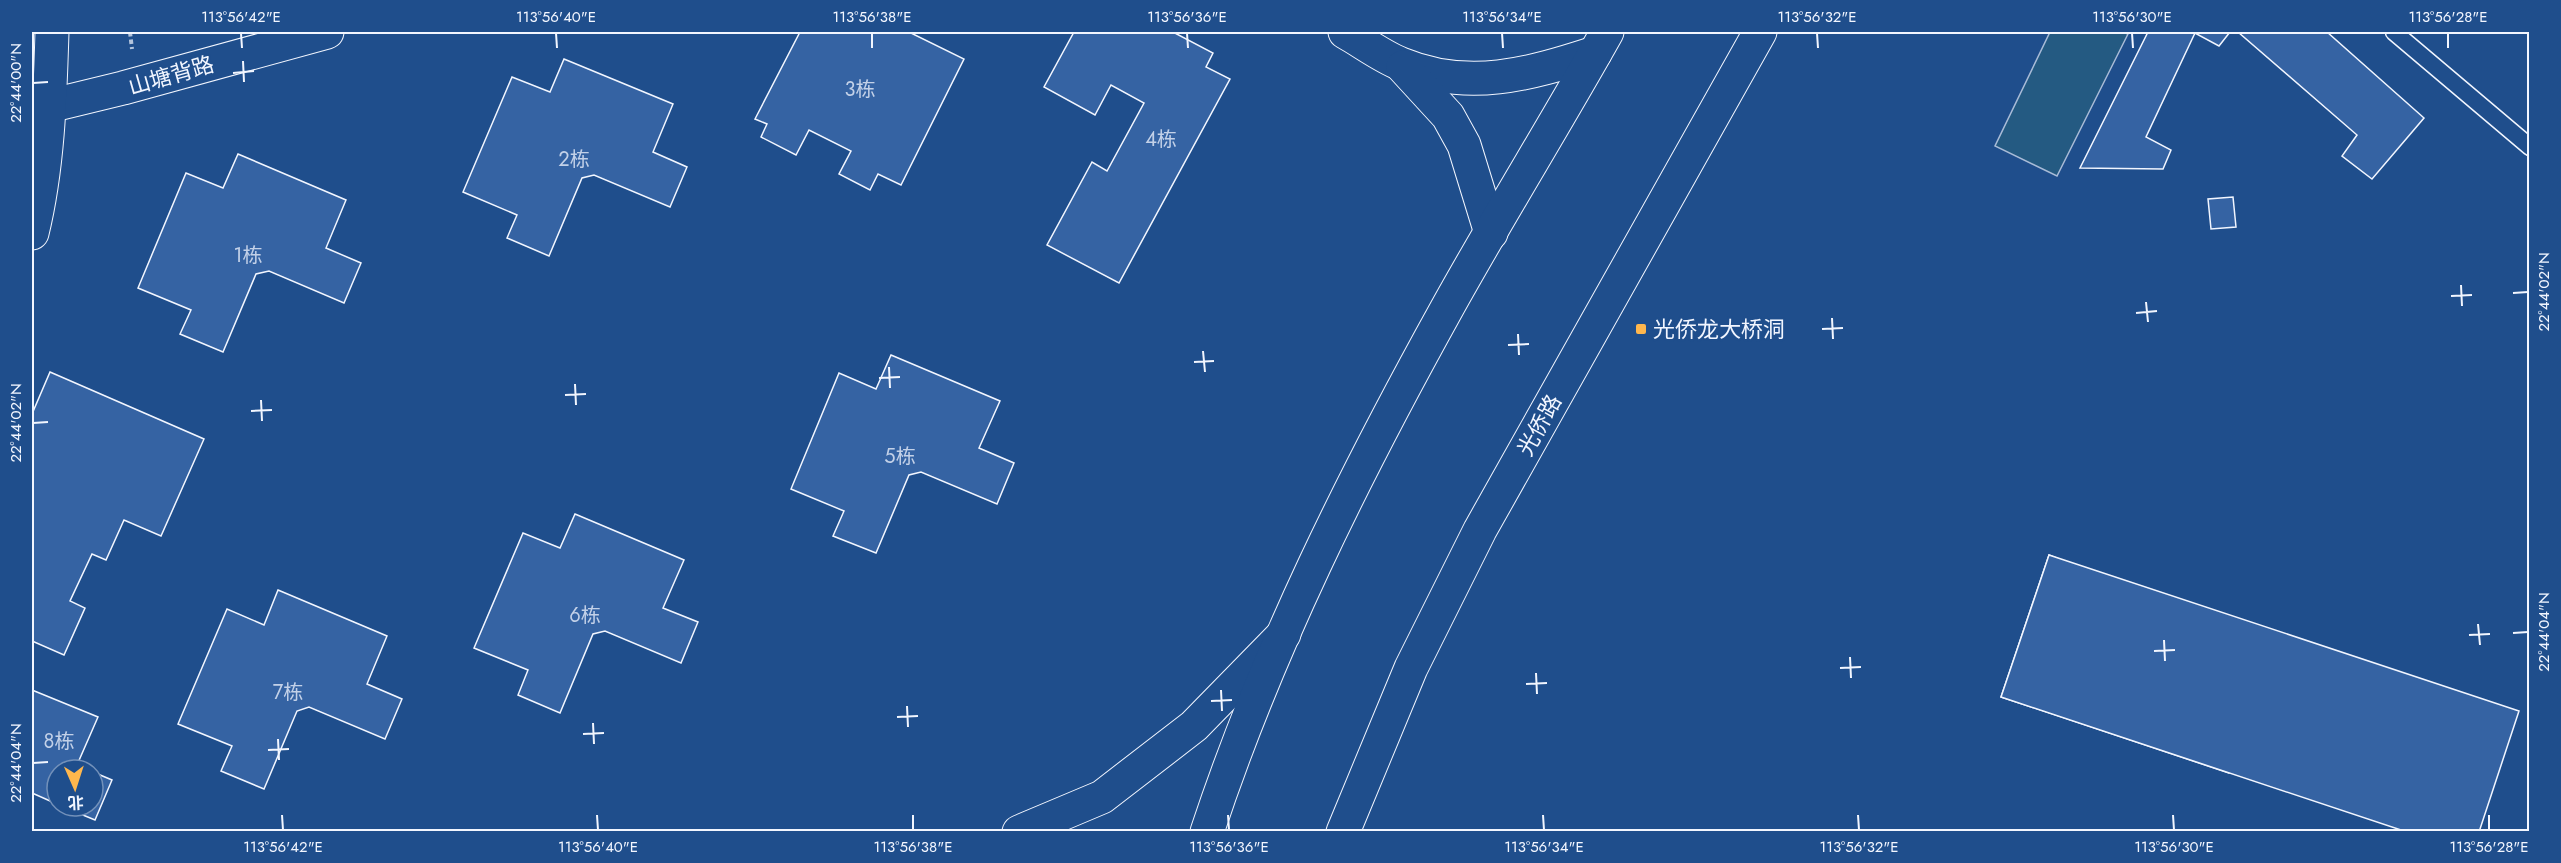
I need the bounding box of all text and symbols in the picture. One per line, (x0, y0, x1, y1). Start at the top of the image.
text: 113°56'42"E (201, 6, 281, 28)
text: 113°56'40"E (516, 6, 596, 28)
text: 113°56'38"E (833, 6, 911, 28)
text: 113°56'36"E (1147, 6, 1227, 28)
text: 113°56'34"E (1462, 6, 1542, 28)
text: 113°56'32"E (1777, 6, 1857, 28)
text: 113°56'30"E (2092, 6, 2172, 28)
text: 113°56'28"E (2408, 6, 2488, 28)
text: 22°44'00"N (5, 43, 27, 123)
street label: 山塘背路 (124, 47, 218, 103)
house number: 3栋 (845, 75, 875, 104)
house number: 4栋 (1145, 125, 1177, 154)
house number: 2栋 (558, 145, 590, 174)
house number: 1栋 (234, 241, 263, 270)
text: 22°44'02"N (2533, 252, 2555, 332)
place label: 光侨龙大桥洞 (1653, 313, 1785, 345)
marker: 光侨龙大桥洞 (1634, 322, 1648, 336)
text: 22°44'02"N (5, 383, 27, 463)
street label: 光侨路 (1509, 388, 1569, 462)
house number: 5栋 (884, 442, 916, 471)
text: 22°44'04"N (2533, 592, 2555, 672)
house number: 6栋 (569, 601, 601, 630)
house number: 7栋 (273, 678, 303, 707)
text: 22°44'04"N (5, 723, 27, 803)
house number: 8栋 (44, 727, 74, 756)
north arrow (45, 758, 105, 818)
text: 北 (67, 791, 84, 814)
text: 113°56'42"E (243, 836, 323, 858)
text: 113°56'40"E (558, 836, 638, 858)
text: 113°56'38"E (874, 836, 952, 858)
text: 113°56'36"E (1189, 836, 1269, 858)
text: 113°56'34"E (1504, 836, 1584, 858)
text: 113°56'32"E (1819, 836, 1899, 858)
text: 113°56'30"E (2134, 836, 2214, 858)
text: 113°56'28"E (2449, 836, 2529, 858)

